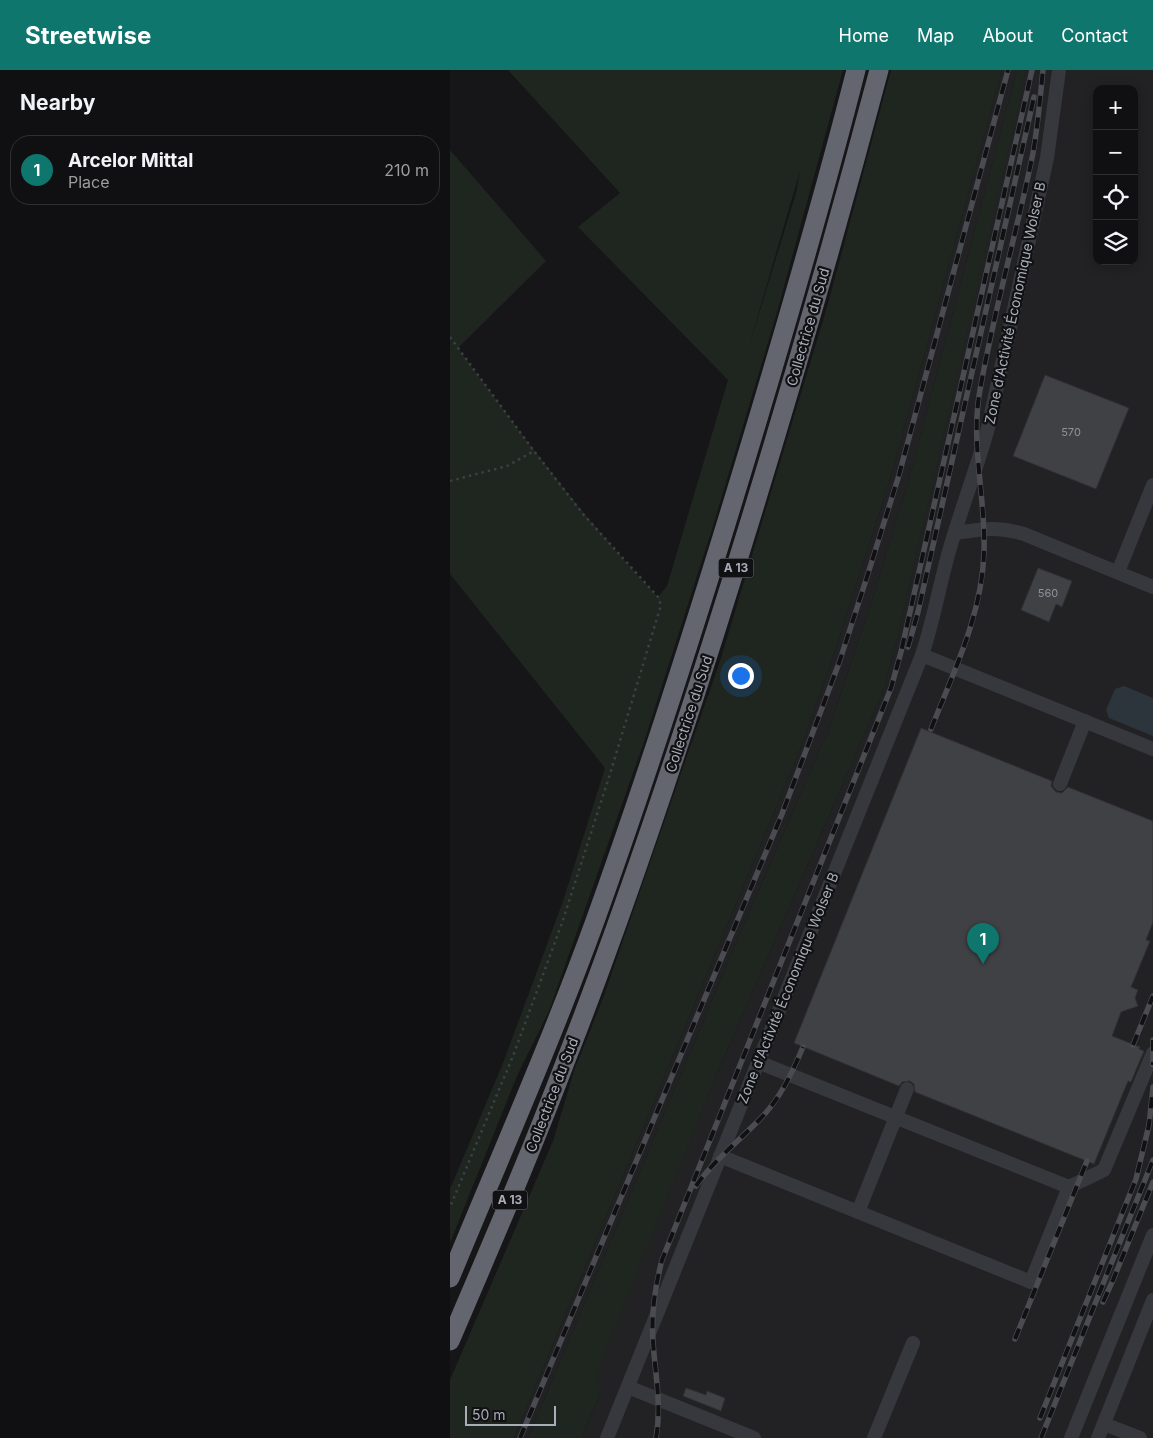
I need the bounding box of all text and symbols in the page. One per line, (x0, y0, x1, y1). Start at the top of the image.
text: Streetwise (25, 21, 151, 50)
text: Home (839, 25, 889, 46)
text: Map (917, 25, 954, 46)
text: About (982, 25, 1033, 46)
text: Contact (1061, 25, 1128, 46)
map controls (1093, 85, 1138, 265)
button: + (1093, 85, 1138, 130)
text: Nearby (20, 90, 95, 115)
button: − (1093, 130, 1138, 175)
text: Arcelor Mittal (68, 149, 193, 172)
text: 1 (34, 160, 40, 180)
text: 210 m (384, 160, 429, 180)
text: Place (68, 172, 110, 192)
button: locate (1093, 175, 1138, 220)
street label: Zone d'Activité Économique Wolser B (980, 180, 1049, 426)
button: layers (1093, 220, 1138, 265)
street label: Collectrice du Sud (783, 266, 832, 388)
house number: 570 (1061, 425, 1081, 439)
road number: A 13 (718, 558, 754, 578)
house number: 560 (1038, 586, 1058, 600)
street label: Collectrice du Sud (662, 653, 715, 774)
your location (728, 663, 754, 689)
street label: Zone d'Activité Économique Wolser B (733, 870, 842, 1106)
pin: 1 (967, 923, 999, 964)
street label: Collectrice du Sud (522, 1035, 581, 1155)
road number: A 13 (492, 1190, 528, 1210)
scale bar (465, 1403, 556, 1426)
text: 50 m (472, 1406, 506, 1423)

